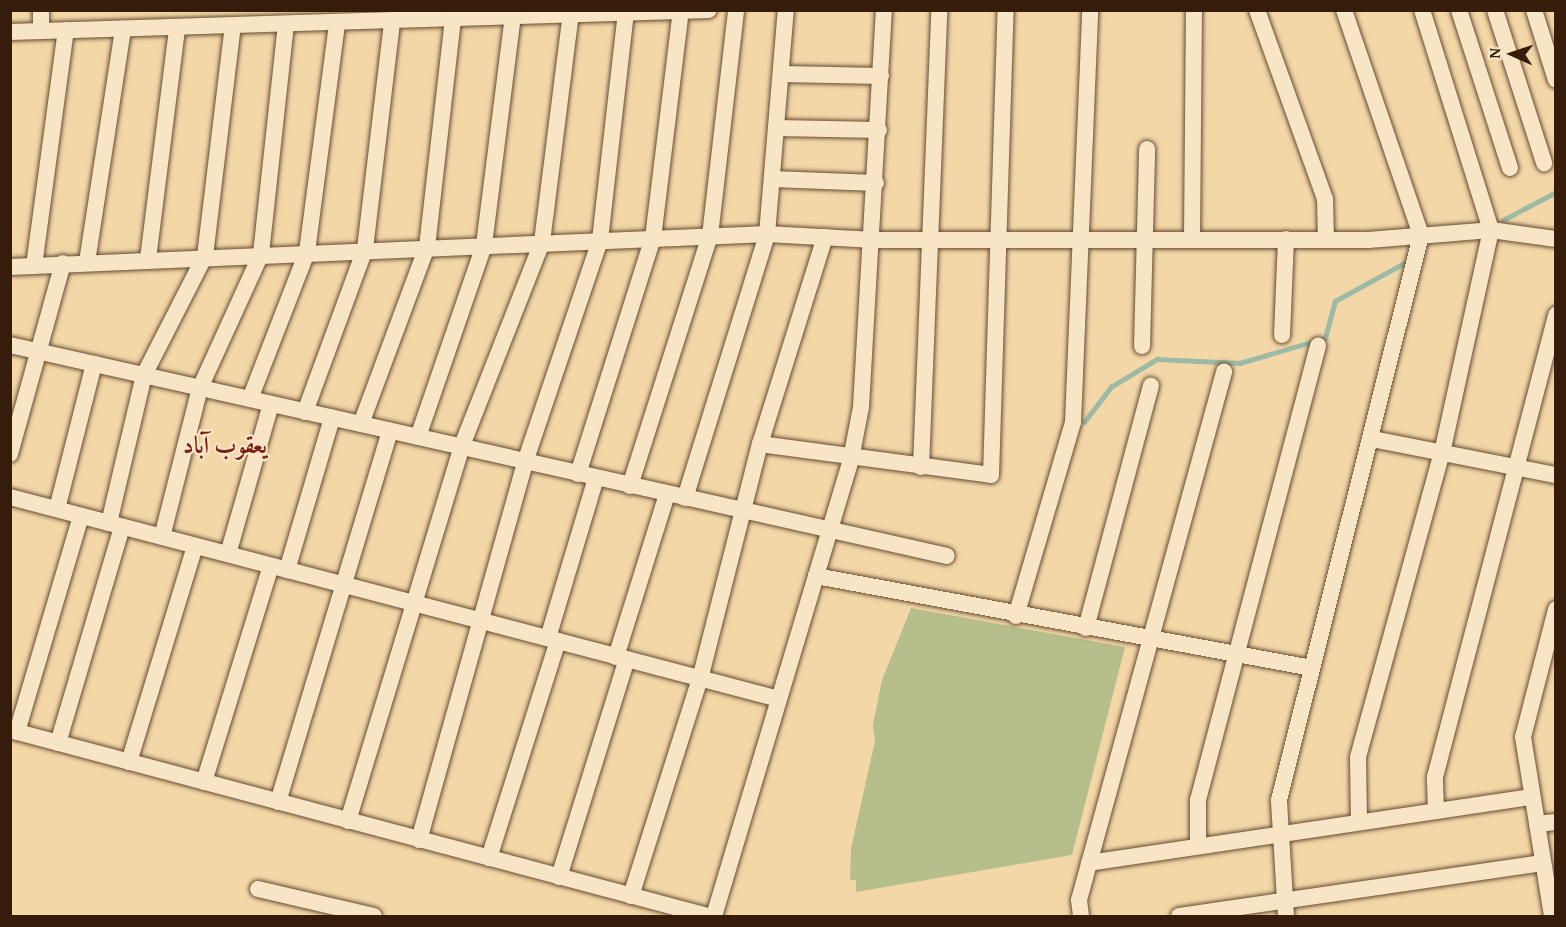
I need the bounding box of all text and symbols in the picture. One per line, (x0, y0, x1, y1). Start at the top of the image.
north arrow (1482, 24, 1542, 84)
text: N (1482, 47, 1506, 59)
district label: یعقوب آباد (183, 431, 267, 459)

